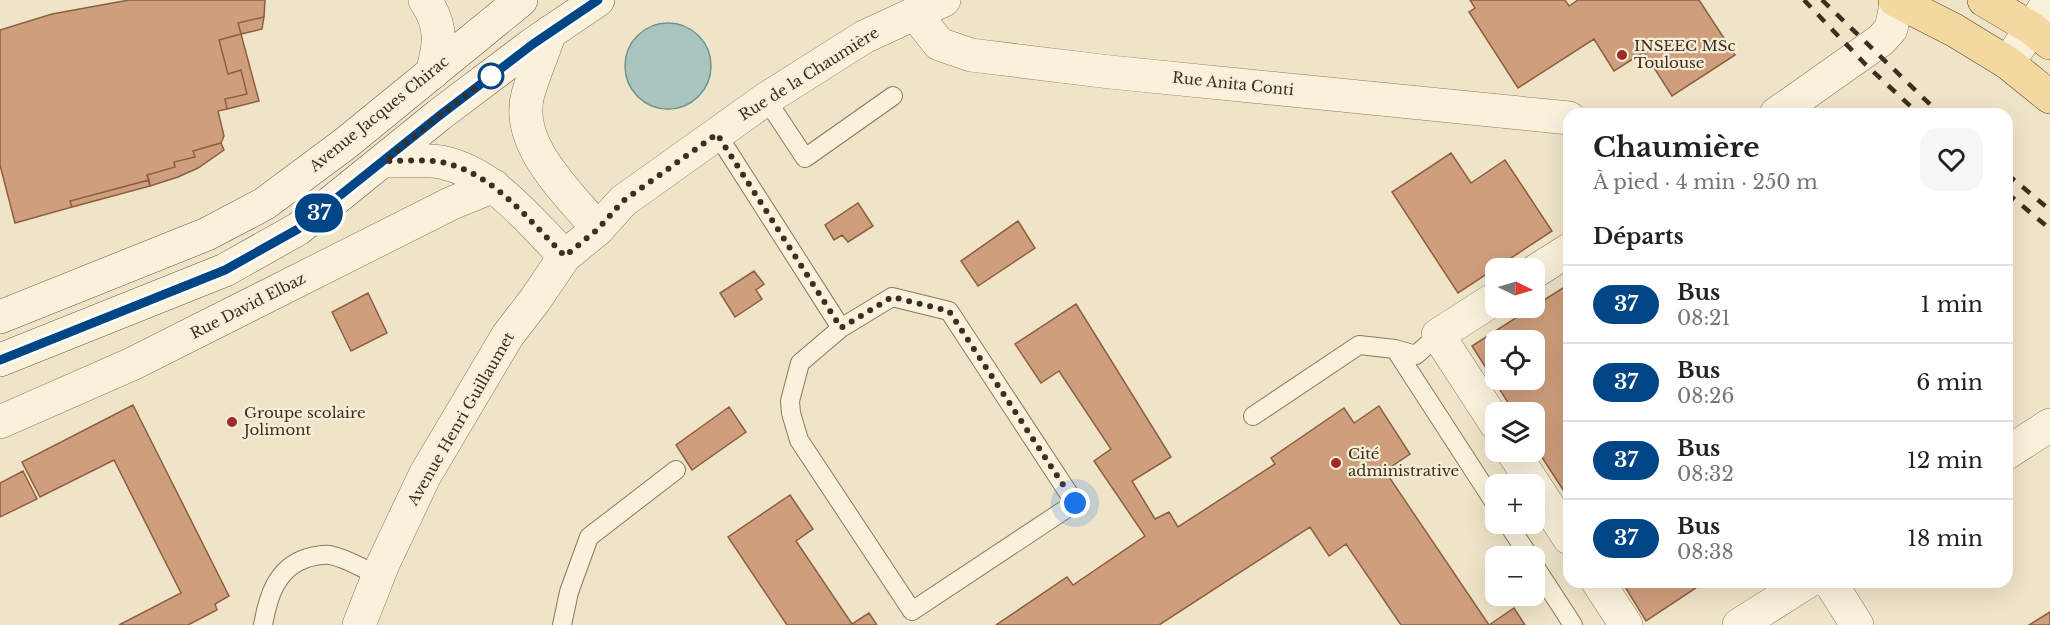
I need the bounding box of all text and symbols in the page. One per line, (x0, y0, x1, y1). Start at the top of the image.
street label: Rue de la Chaumière (735, 23, 882, 124)
place label: INSEEC MSc Toulouse (1634, 36, 1736, 72)
marker: INSEEC MSc Toulouse (1615, 48, 1629, 62)
street label: Avenue Jacques Chirac (304, 52, 452, 176)
unlabelled marker (478, 63, 504, 89)
street label: Rue Anita Conti (1171, 68, 1295, 99)
button: heart (1920, 128, 1983, 191)
text: Chaumière (1593, 130, 1760, 165)
text: À pied · 4 min · 250 m (1593, 170, 1818, 194)
line badge: 37 (292, 194, 346, 232)
text: 37 (307, 200, 331, 226)
text: Départs (1593, 223, 1684, 250)
north arrow (1485, 258, 1545, 318)
map controls (1485, 258, 1545, 606)
street label: Rue David Elbaz (187, 268, 309, 343)
text: Bus (1677, 279, 1720, 306)
text: 37 (1614, 291, 1638, 317)
text: 1 min (1921, 291, 1983, 318)
text: 08:21 (1677, 306, 1730, 330)
street label: Avenue Henri Guillaumet (403, 328, 518, 510)
button: locate (1485, 330, 1545, 390)
text: Bus (1677, 357, 1720, 384)
text: 37 (1614, 369, 1638, 395)
text: 6 min (1916, 369, 1983, 396)
text: 08:26 (1677, 384, 1734, 408)
button: layers (1485, 402, 1545, 462)
place label: Groupe scolaire Jolimont (242, 403, 366, 439)
marker: Groupe scolaire Jolimont (225, 415, 239, 429)
text: Bus (1677, 435, 1720, 462)
place label: Cité administrative (1348, 444, 1459, 480)
text: 37 (1614, 447, 1638, 473)
text: 12 min (1907, 447, 1983, 474)
marker: Cité administrative (1329, 456, 1343, 470)
text: 08:32 (1677, 462, 1734, 486)
button: + (1485, 474, 1545, 534)
your location (1060, 488, 1090, 518)
text: Bus (1677, 513, 1720, 540)
text: 37 (1614, 525, 1638, 551)
text: 18 min (1907, 525, 1983, 552)
text: 08:38 (1677, 540, 1734, 564)
button: − (1485, 546, 1545, 606)

